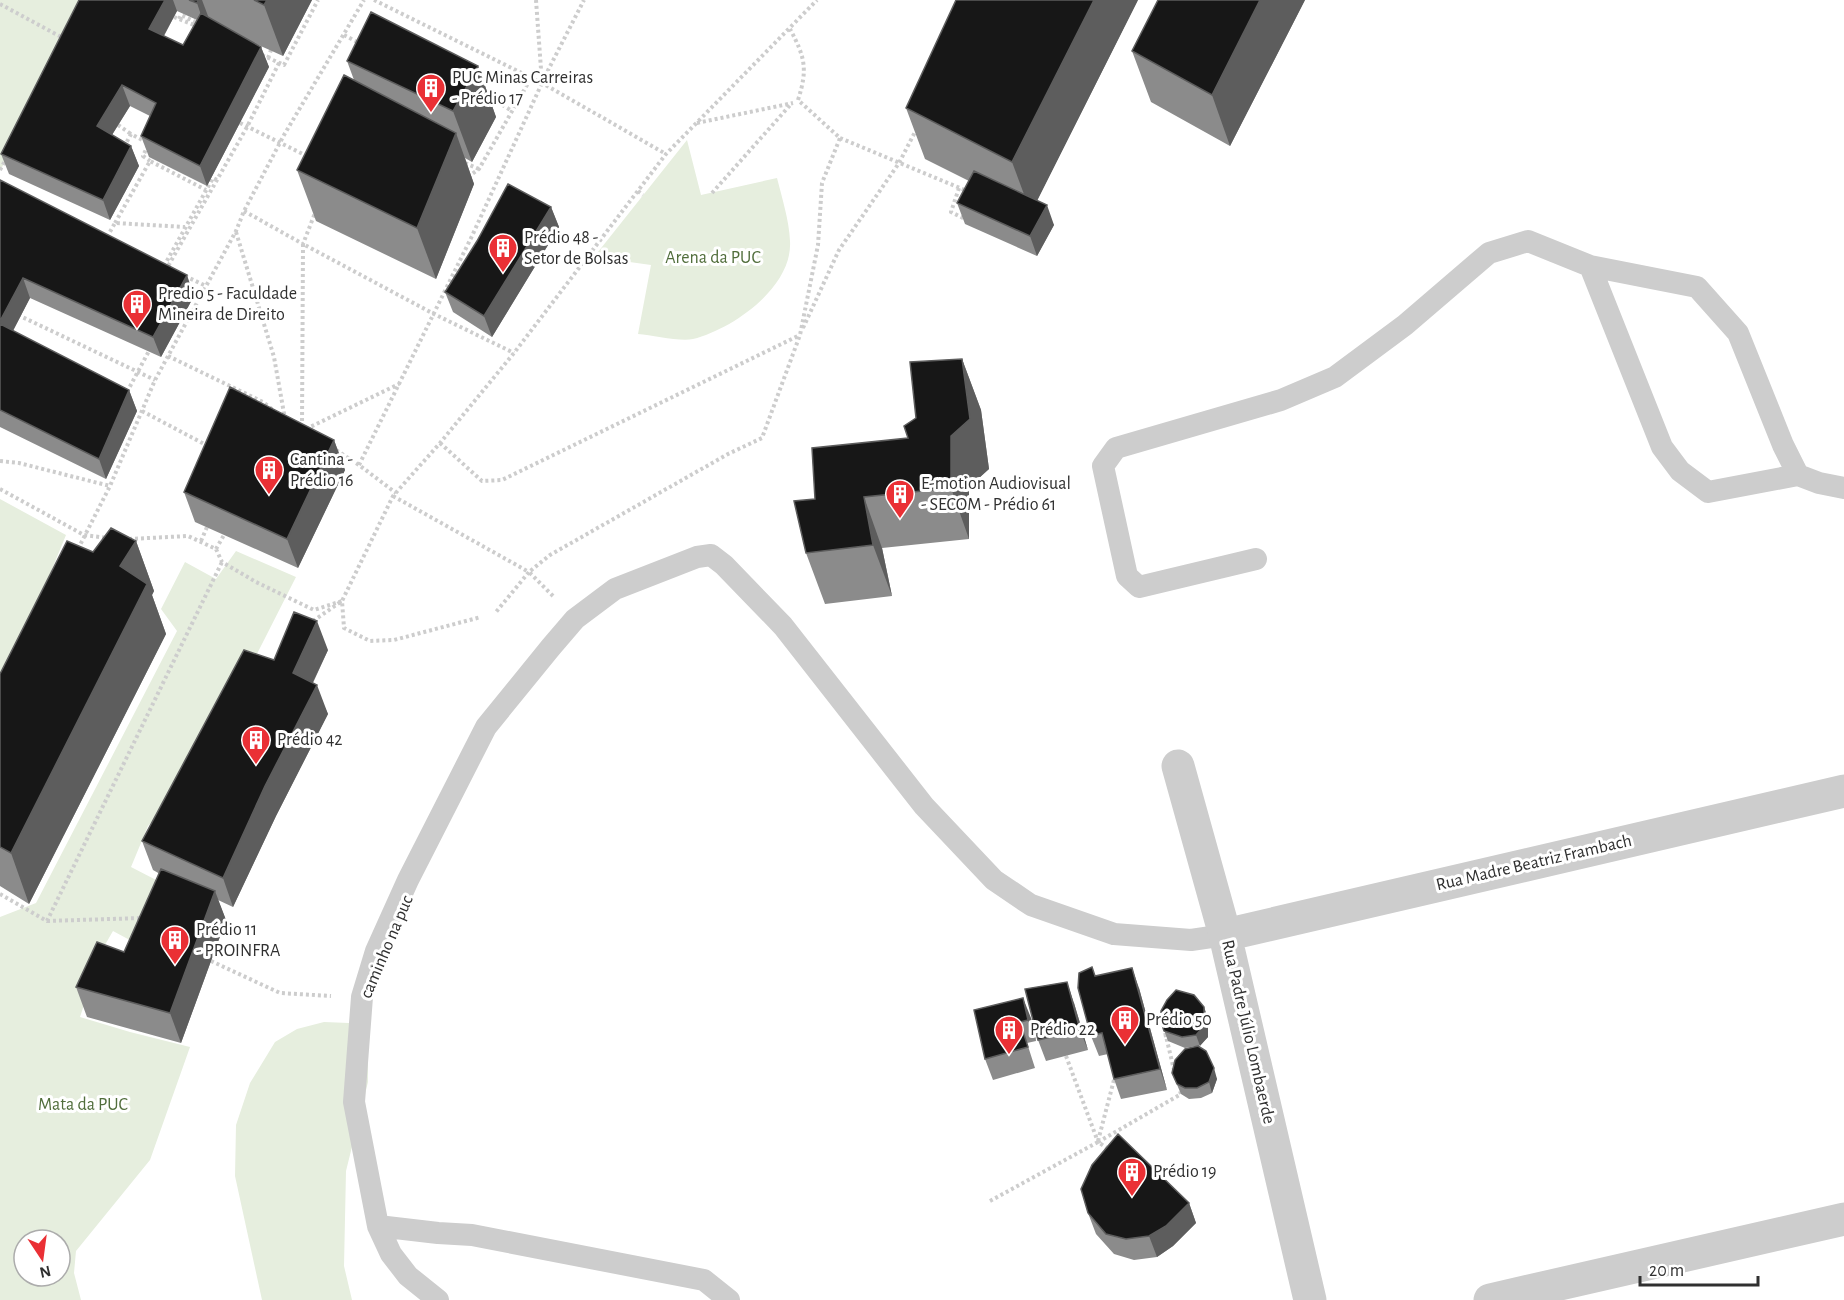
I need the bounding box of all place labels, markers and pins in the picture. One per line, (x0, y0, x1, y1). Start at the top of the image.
place label: PUC Minas Carreiras - Prédio 17 (452, 69, 593, 108)
building icon: PUC Minas Carreiras - Prédio 17 (415, 72, 447, 114)
place label: Prédio 48 - Setor de Bolsas (524, 229, 628, 268)
building icon: Prédio 48 - Setor de Bolsas (487, 232, 519, 274)
place label: Predio 5 - Faculdade Mineira de Direito (158, 285, 297, 324)
building icon: Predio 5 - Faculdade Mineira de Direito (121, 288, 153, 330)
place label: Cantina - Prédio 16 (290, 451, 353, 490)
building icon: Cantina - Prédio 16 (253, 454, 285, 496)
place label: E-motion Audiovisual - SECOM - Prédio 61 (921, 475, 1071, 514)
building icon: E-motion Audiovisual - SECOM - Prédio 61 (884, 478, 916, 520)
building icon: Prédio 42 (240, 724, 272, 766)
place label: Prédio 42 (277, 731, 343, 749)
place label: Prédio 11 - PROINFRA (196, 921, 281, 960)
building icon: Prédio 11 - PROINFRA (159, 924, 191, 966)
building icon: Prédio 50 (1109, 1004, 1141, 1046)
place label: Prédio 50 (1146, 1011, 1212, 1029)
building icon: Prédio 22 (993, 1014, 1025, 1056)
place label: Prédio 22 (1030, 1021, 1095, 1039)
building icon: Prédio 19 (1116, 1156, 1148, 1198)
place label: Prédio 19 (1153, 1163, 1216, 1181)

